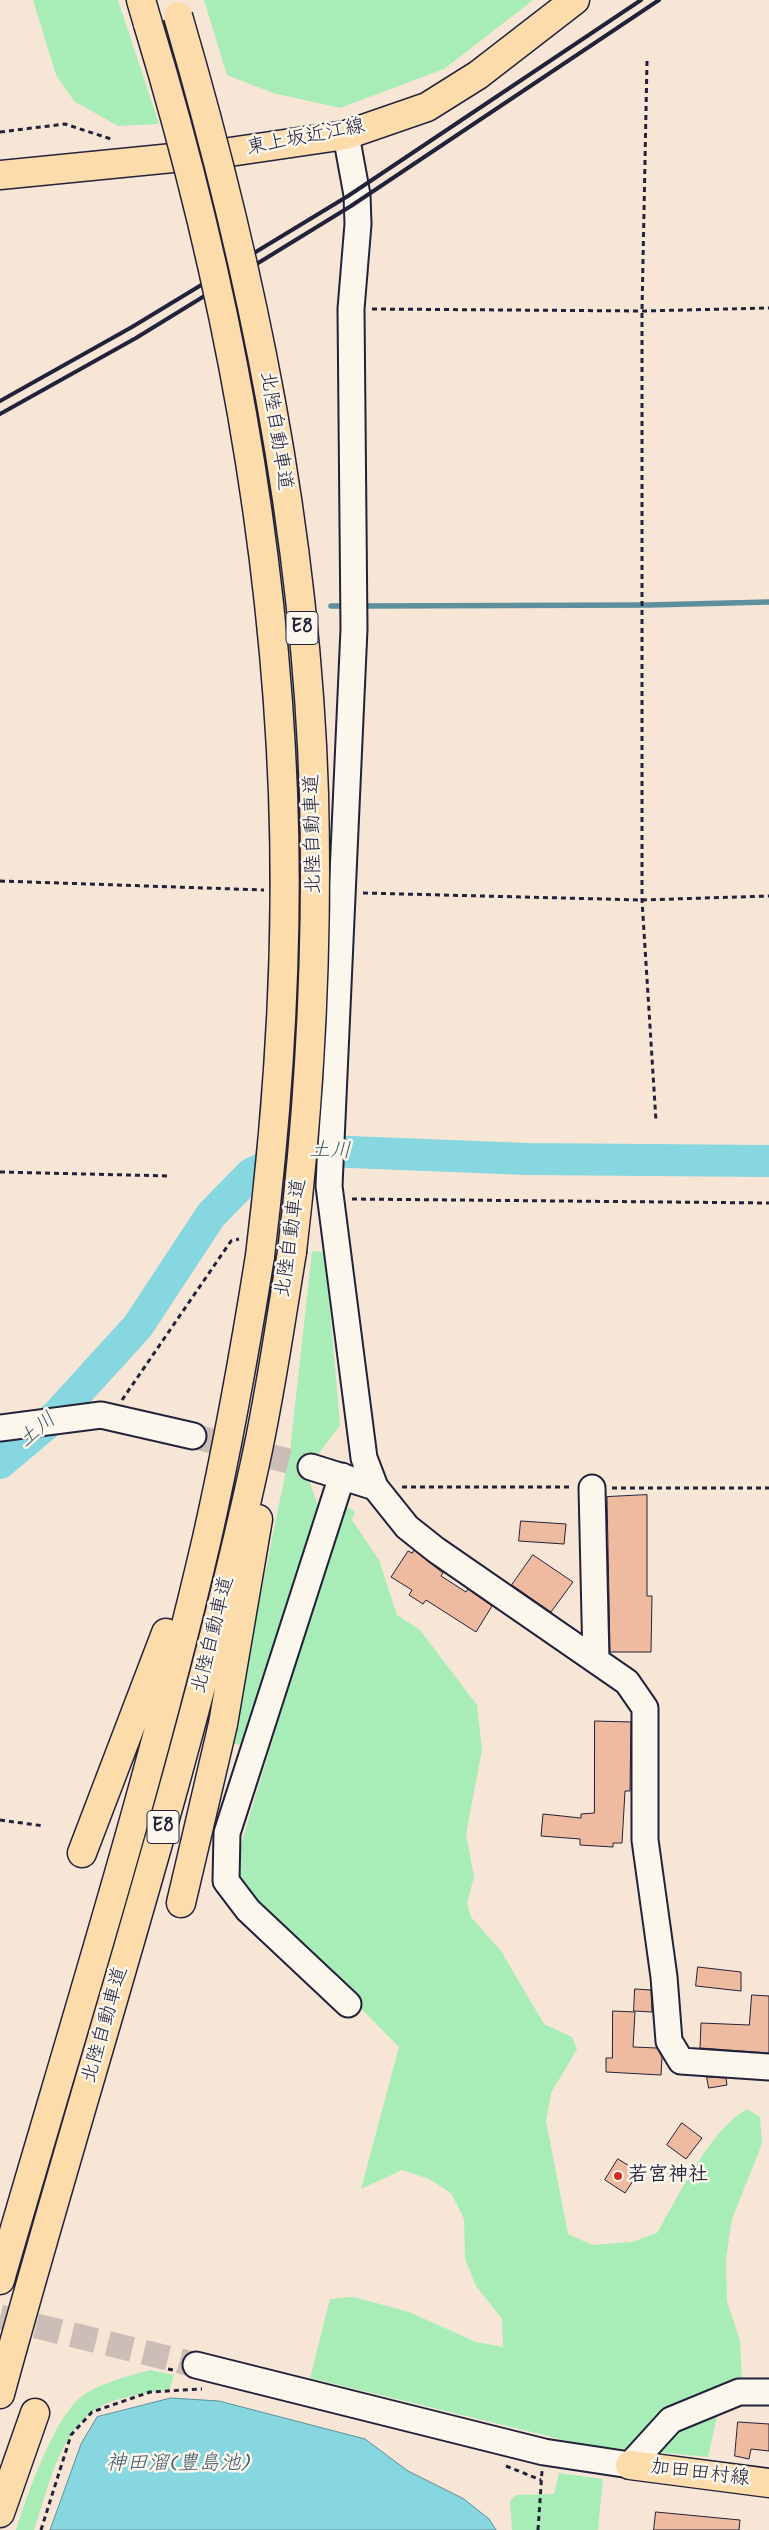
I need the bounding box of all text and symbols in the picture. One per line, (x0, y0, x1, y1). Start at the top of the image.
street label: 東上坂近江線 (245, 115, 367, 161)
street label: 北陸自動車道 (254, 370, 296, 492)
road number: E8 (286, 612, 318, 644)
street label: 北陸自動車道 (301, 774, 327, 894)
water label: 土川 (309, 1139, 351, 1165)
street label: 北陸自動車道 (272, 1177, 312, 1299)
water label: 土川 (14, 1408, 62, 1454)
street label: 北陸自動車道 (188, 1574, 240, 1696)
road number: E8 (147, 1810, 179, 1844)
street label: 北陸自動車道 (78, 1964, 134, 2086)
place label: 若宮神社 (628, 2164, 708, 2188)
marker: 若宮神社 (612, 2170, 624, 2182)
water label: 神田溜(豊島池) (106, 2452, 248, 2478)
street label: 加田田村線 (649, 2456, 751, 2492)

